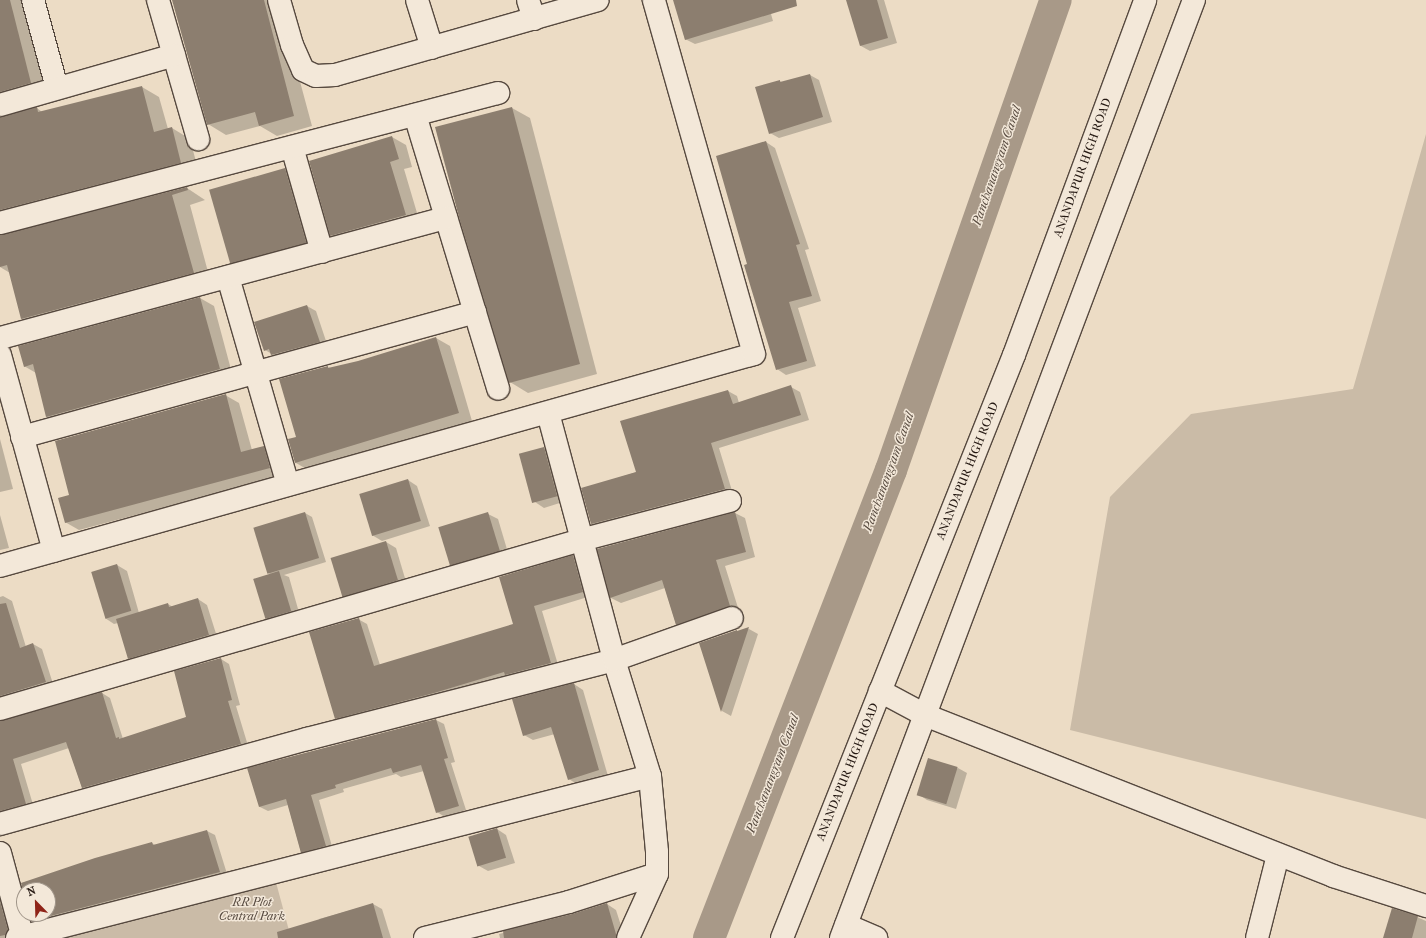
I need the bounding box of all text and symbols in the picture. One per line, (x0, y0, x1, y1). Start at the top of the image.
street label: ANANDAPUR HIGH ROAD (1051, 96, 1115, 240)
water label: Panchanangram Canal (969, 104, 1025, 228)
street label: ANANDAPUR HIGH ROAD (934, 400, 1002, 542)
water label: Panchanangram Canal (860, 410, 918, 534)
street label: ANANDAPUR HIGH ROAD (814, 701, 882, 843)
water label: Panchanangram Canal (743, 713, 803, 835)
north arrow (16, 882, 56, 922)
text: N (25, 884, 38, 899)
park label: RR Plot Central Park (219, 896, 285, 924)

